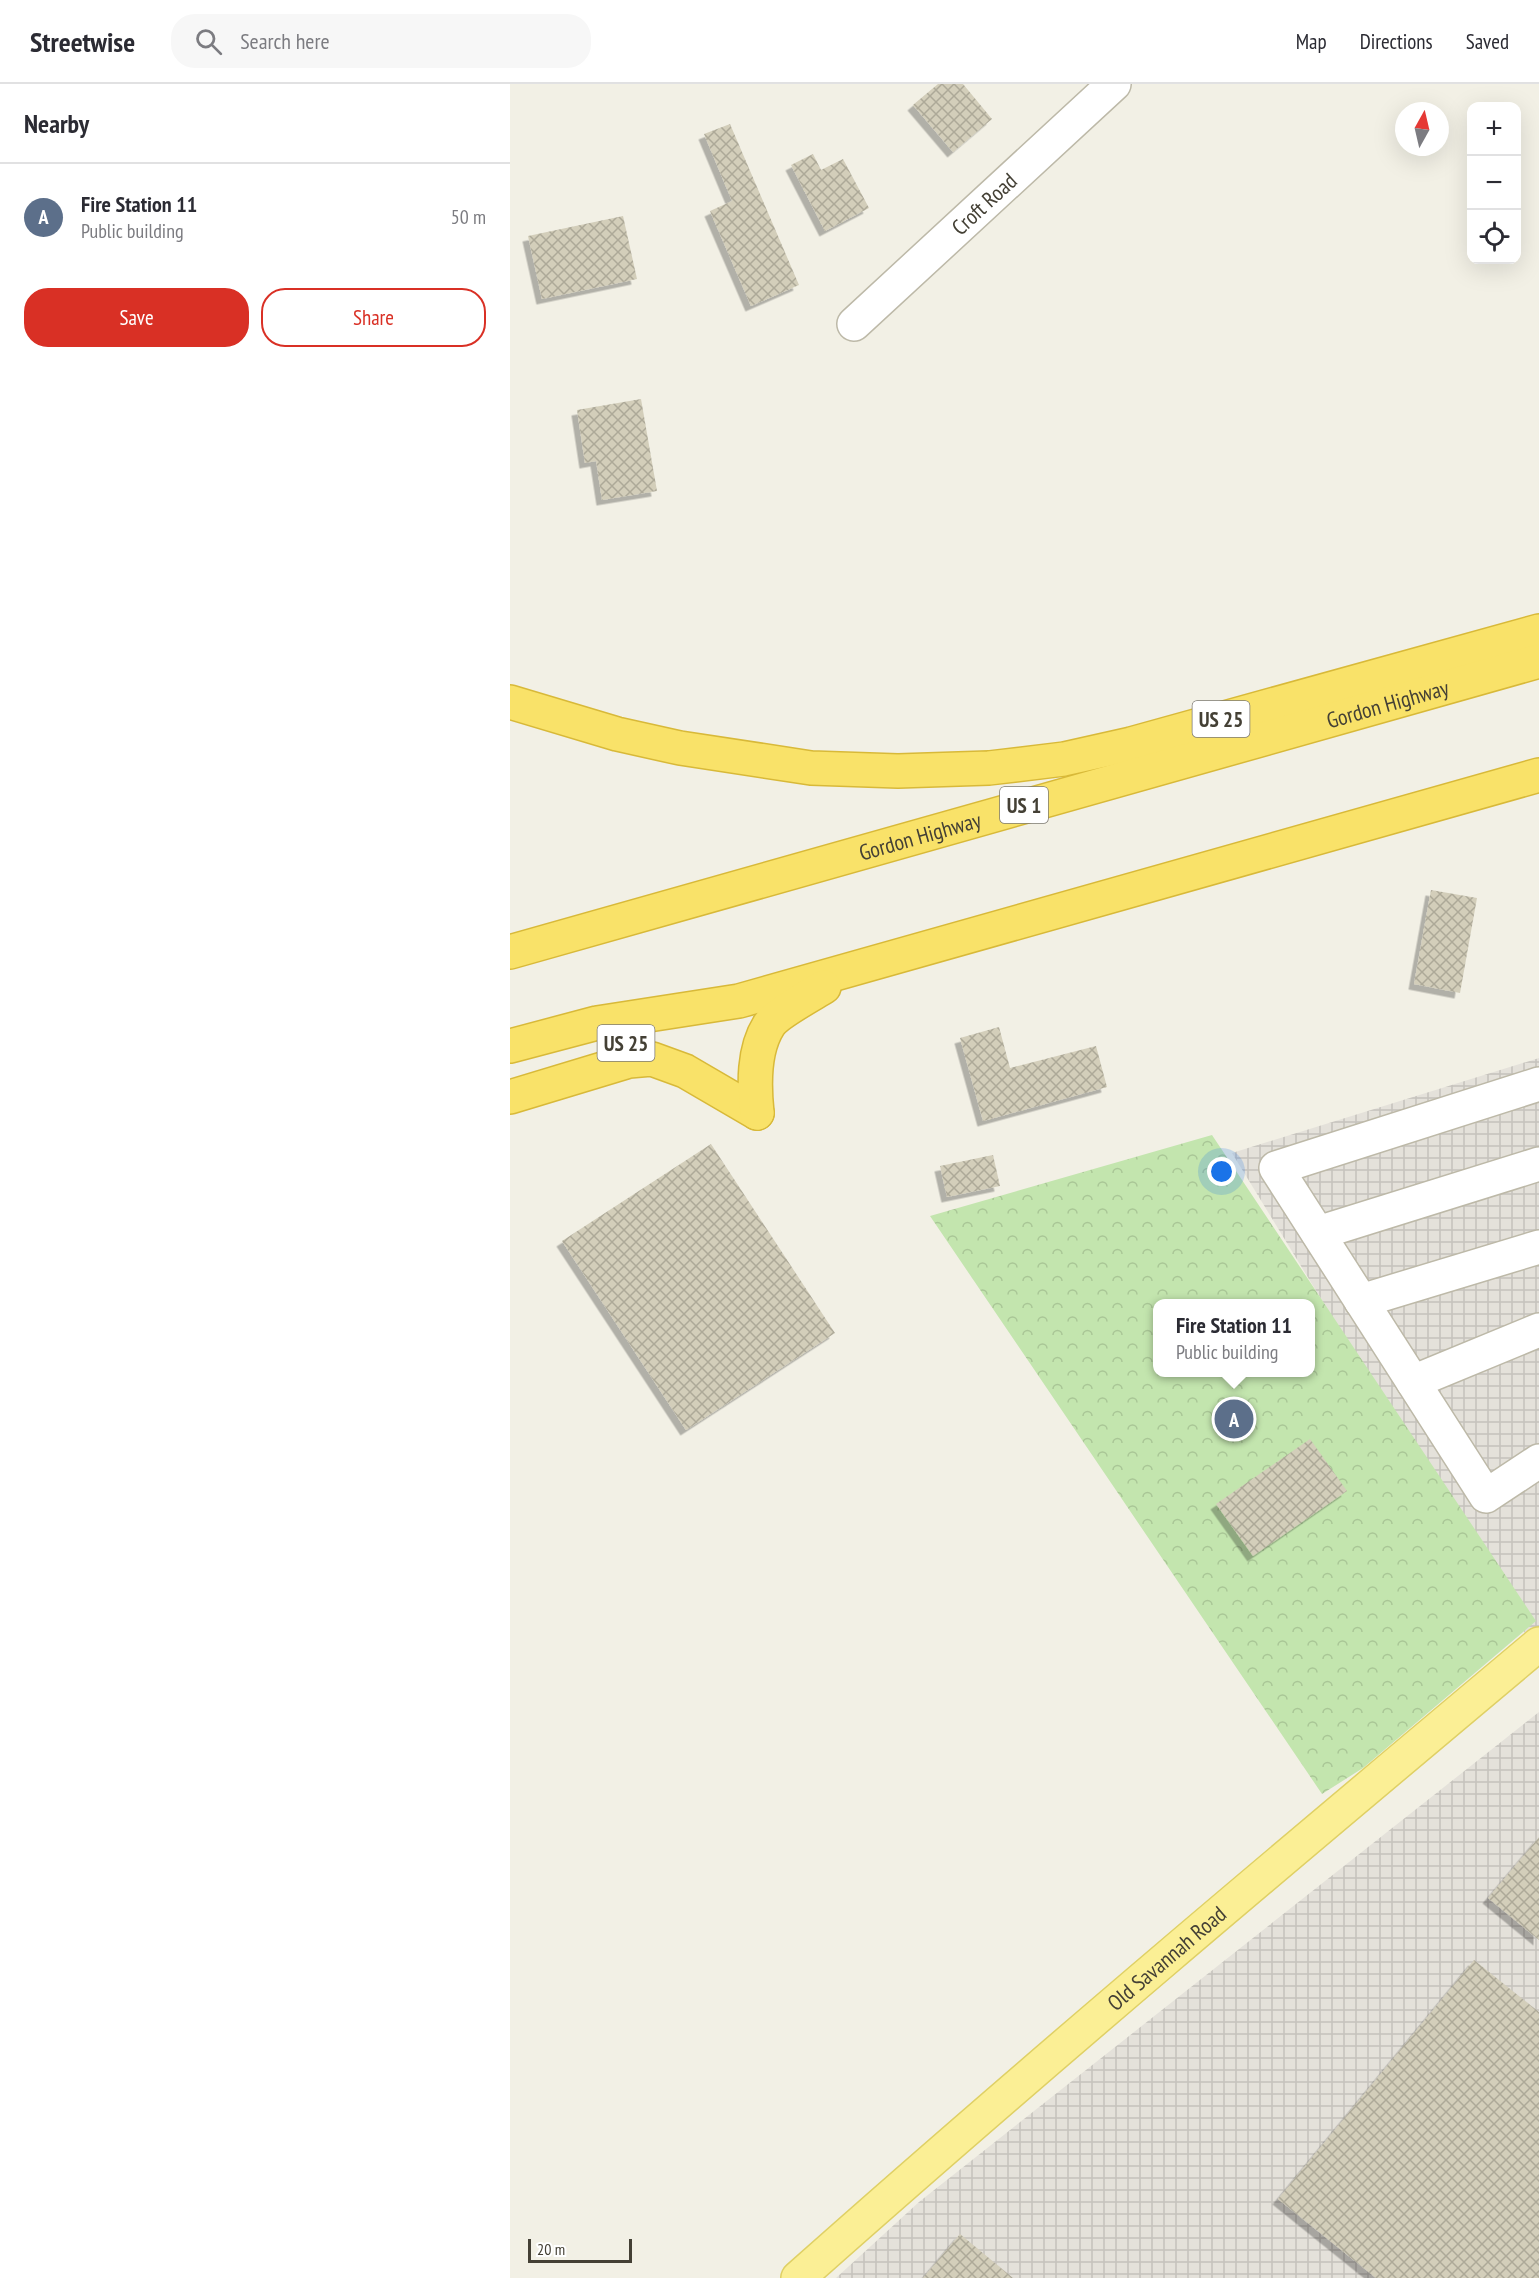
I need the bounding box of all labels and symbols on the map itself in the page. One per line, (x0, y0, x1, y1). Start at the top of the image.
north arrow (1395, 102, 1449, 156)
street label: Croft Road (946, 167, 1023, 241)
street label: Gordon Highway (1323, 673, 1453, 734)
road number: US 25 (1192, 701, 1250, 737)
road number: US 1 (1000, 787, 1048, 823)
street label: Gordon Highway (856, 805, 985, 867)
road number: US 25 (598, 1025, 654, 1061)
your location (1207, 1157, 1236, 1186)
pin: A (1214, 1396, 1254, 1442)
street label: Old Savannah Road (1101, 1900, 1232, 2017)
scale bar (528, 2236, 632, 2264)

